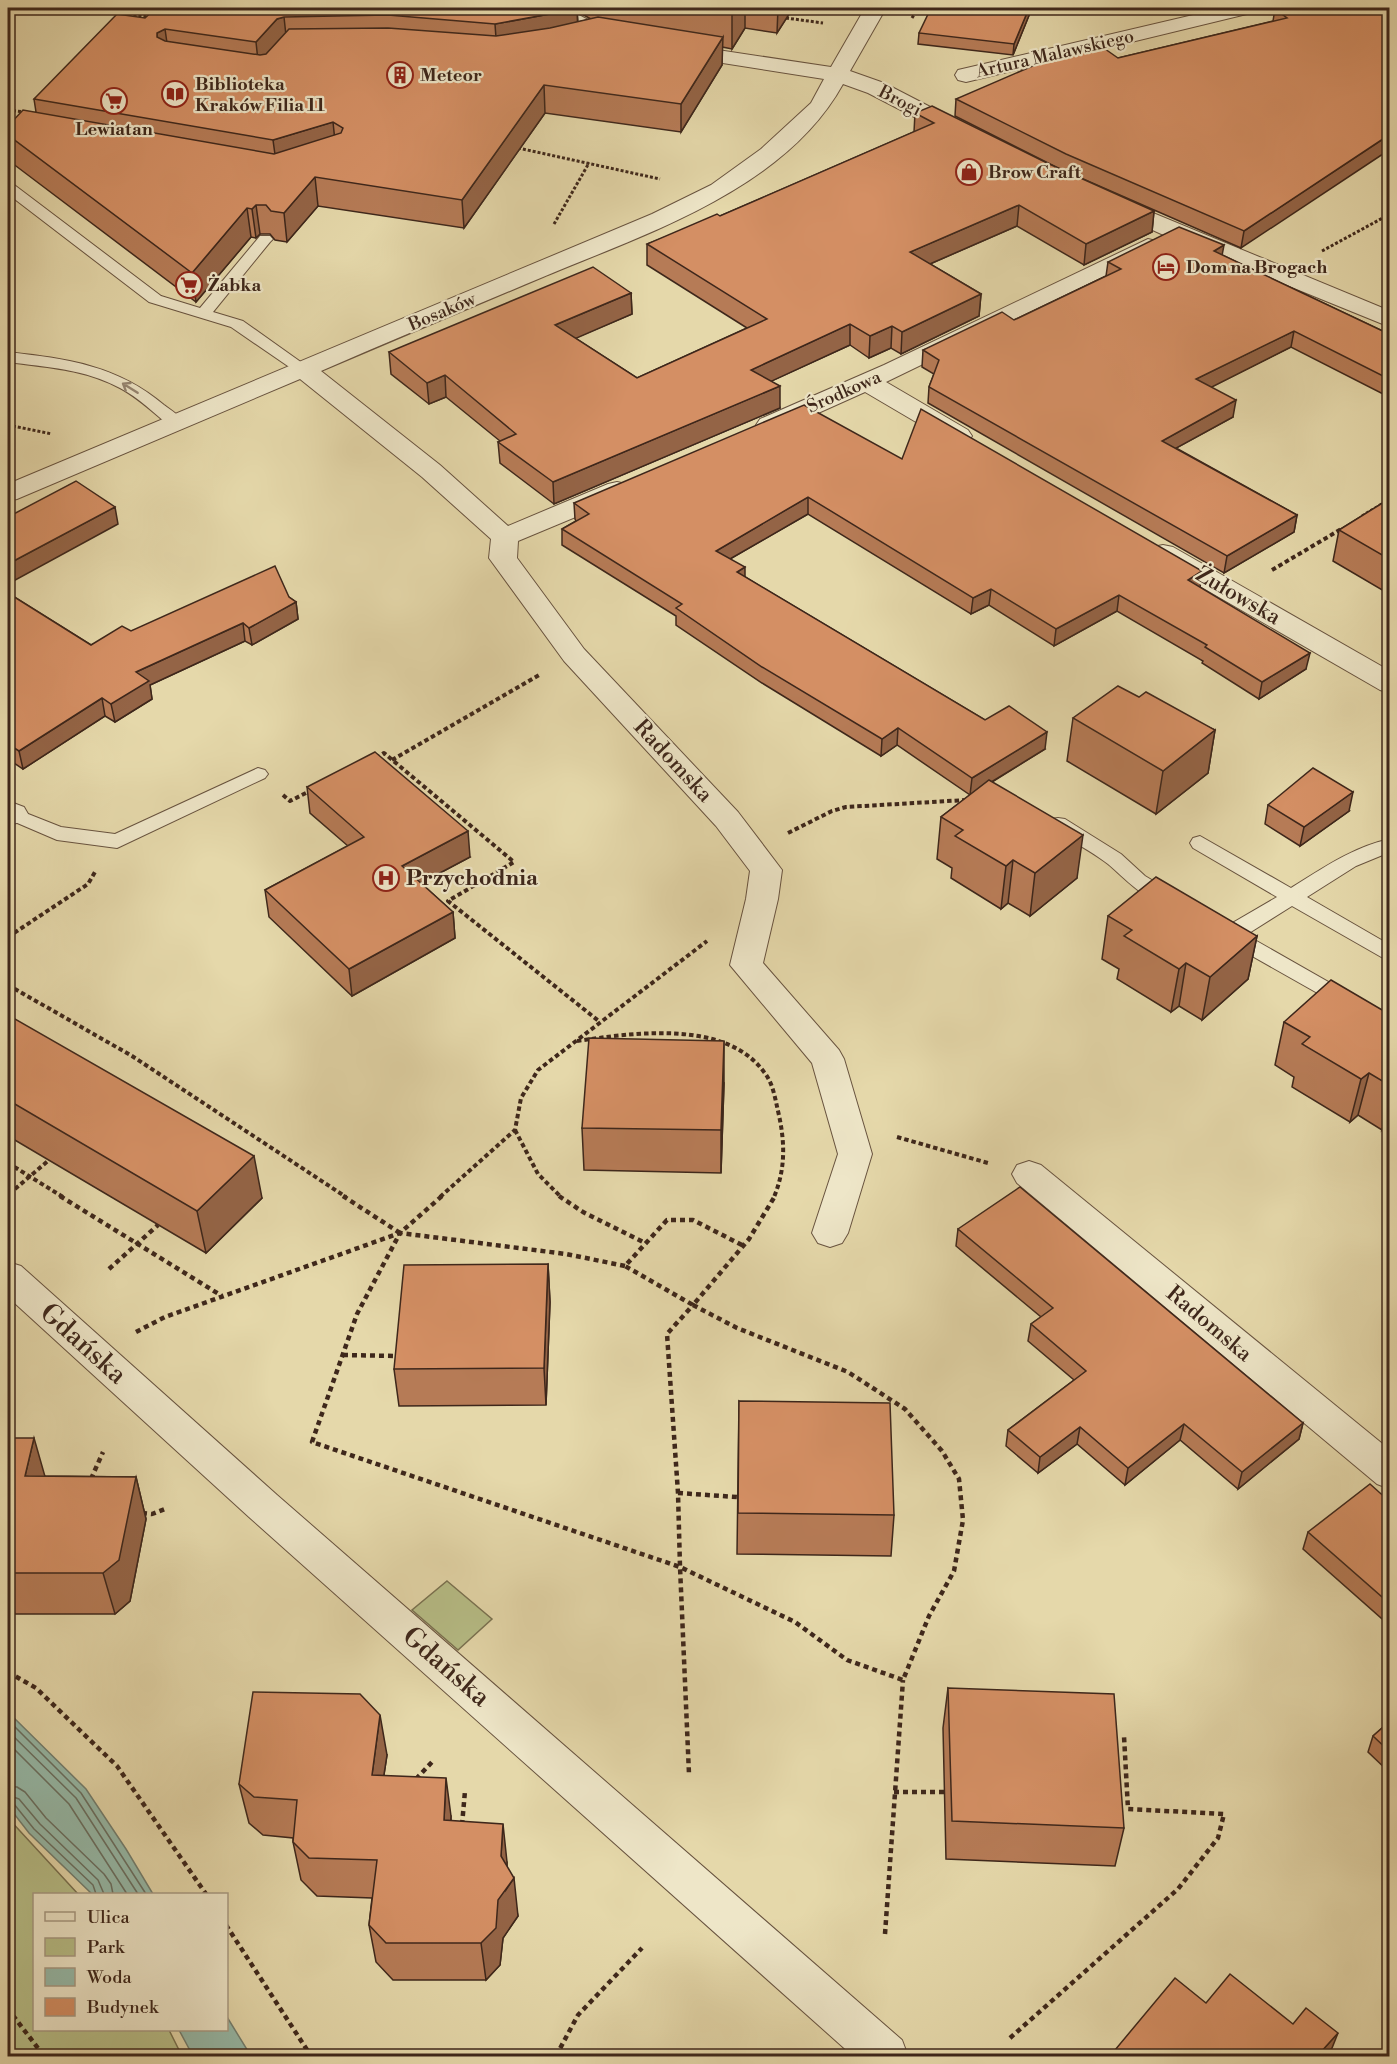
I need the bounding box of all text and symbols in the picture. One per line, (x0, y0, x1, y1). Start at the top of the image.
street label: Artura Malawskiego (973, 25, 1136, 84)
building icon: Meteor (385, 60, 415, 90)
place label: Meteor (420, 64, 482, 87)
place label: Biblioteka Kraków Filia 11 (195, 73, 325, 117)
library icon: Biblioteka Kraków Filia 11 (160, 79, 190, 109)
street label: Brogi (874, 80, 926, 122)
supermarket icon: Lewiatan (99, 86, 129, 116)
place label: Lewiatan (75, 118, 153, 141)
shop icon: Brow Craft (954, 157, 984, 187)
place label: Brow Craft (988, 161, 1082, 184)
hotel icon: Dom na Brogach (1151, 252, 1181, 282)
place label: Dom na Brogach (1186, 256, 1327, 279)
supermarket icon: Żabka (174, 270, 204, 300)
place label: Żabka (208, 274, 262, 297)
street label: Bosaków (404, 287, 480, 337)
street label: Środkowa (803, 365, 886, 419)
one-way arrow (122, 382, 139, 394)
street label: Żułowska (1191, 560, 1287, 632)
street label: Radomska (628, 714, 719, 809)
hospital icon: Przychodnia (371, 863, 401, 893)
place label: Przychodnia (406, 865, 539, 892)
street label: Radomska (1161, 1280, 1258, 1368)
street label: Gdańska (32, 1296, 134, 1392)
street label: Gdańska (395, 1620, 497, 1715)
legend (33, 1893, 228, 2031)
text: Ulica (87, 1906, 131, 1929)
text: Park (87, 1936, 126, 1959)
text: Woda (86, 1966, 132, 1989)
text: Budynek (86, 1996, 160, 2019)

